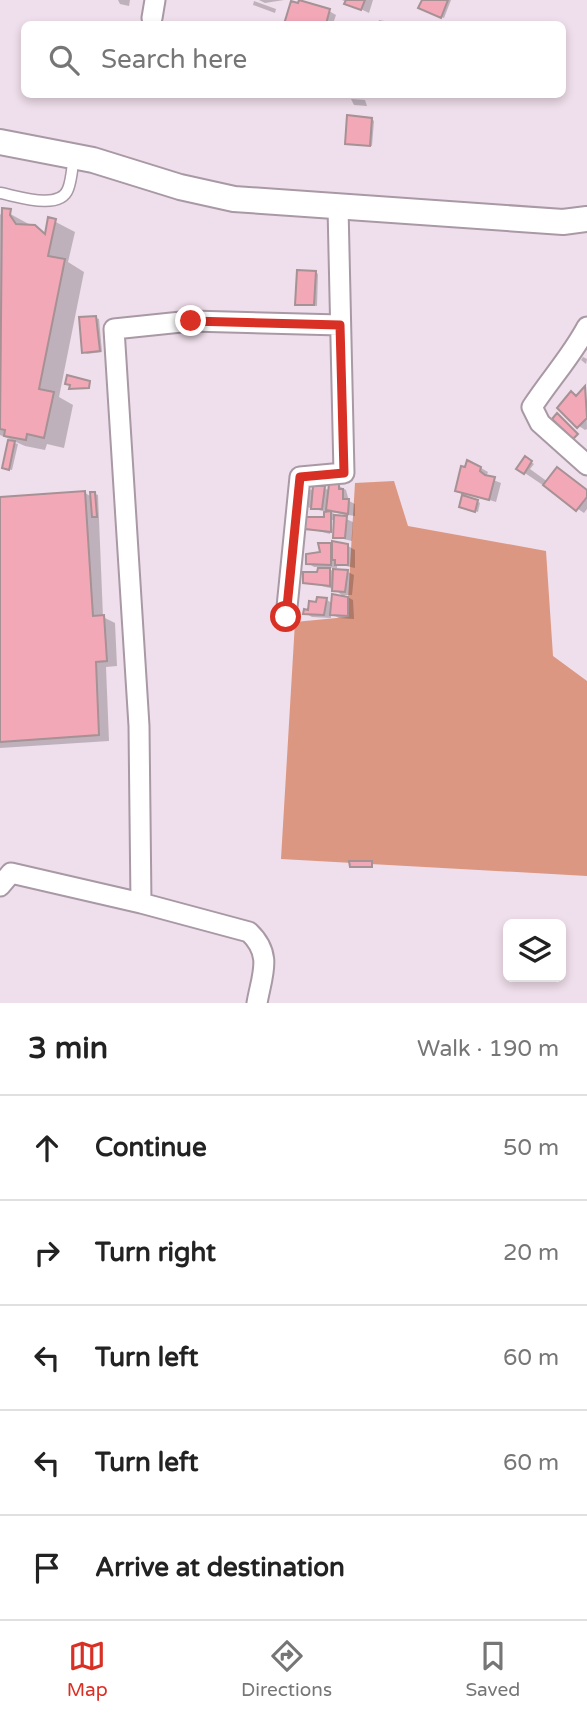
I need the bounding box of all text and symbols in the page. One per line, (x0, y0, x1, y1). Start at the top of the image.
search box (21, 21, 566, 98)
icon: search (45, 41, 83, 79)
text: Search here (101, 44, 247, 75)
route end (175, 305, 206, 336)
route start (270, 601, 301, 632)
map controls (503, 919, 566, 982)
button: layers (503, 919, 566, 982)
text: 3 min (28, 1030, 108, 1067)
text: Walk · 190 m (417, 1035, 559, 1063)
icon: ahead (28, 1129, 66, 1167)
text: Continue (95, 1132, 207, 1163)
text: 50 m (503, 1134, 559, 1162)
icon: right (28, 1234, 66, 1272)
text: Turn right (95, 1237, 216, 1268)
text: 20 m (503, 1239, 559, 1267)
icon: left (28, 1339, 66, 1377)
text: Turn left (95, 1342, 198, 1373)
text: 60 m (503, 1344, 559, 1372)
icon: left (28, 1444, 66, 1482)
text: Turn left (95, 1447, 198, 1478)
text: 60 m (503, 1449, 559, 1477)
icon: arrive (28, 1549, 66, 1587)
text: Arrive at destination (95, 1552, 345, 1583)
tab: Map (67, 1637, 108, 1701)
tab: Directions (241, 1637, 332, 1701)
tab: Saved (465, 1637, 520, 1701)

